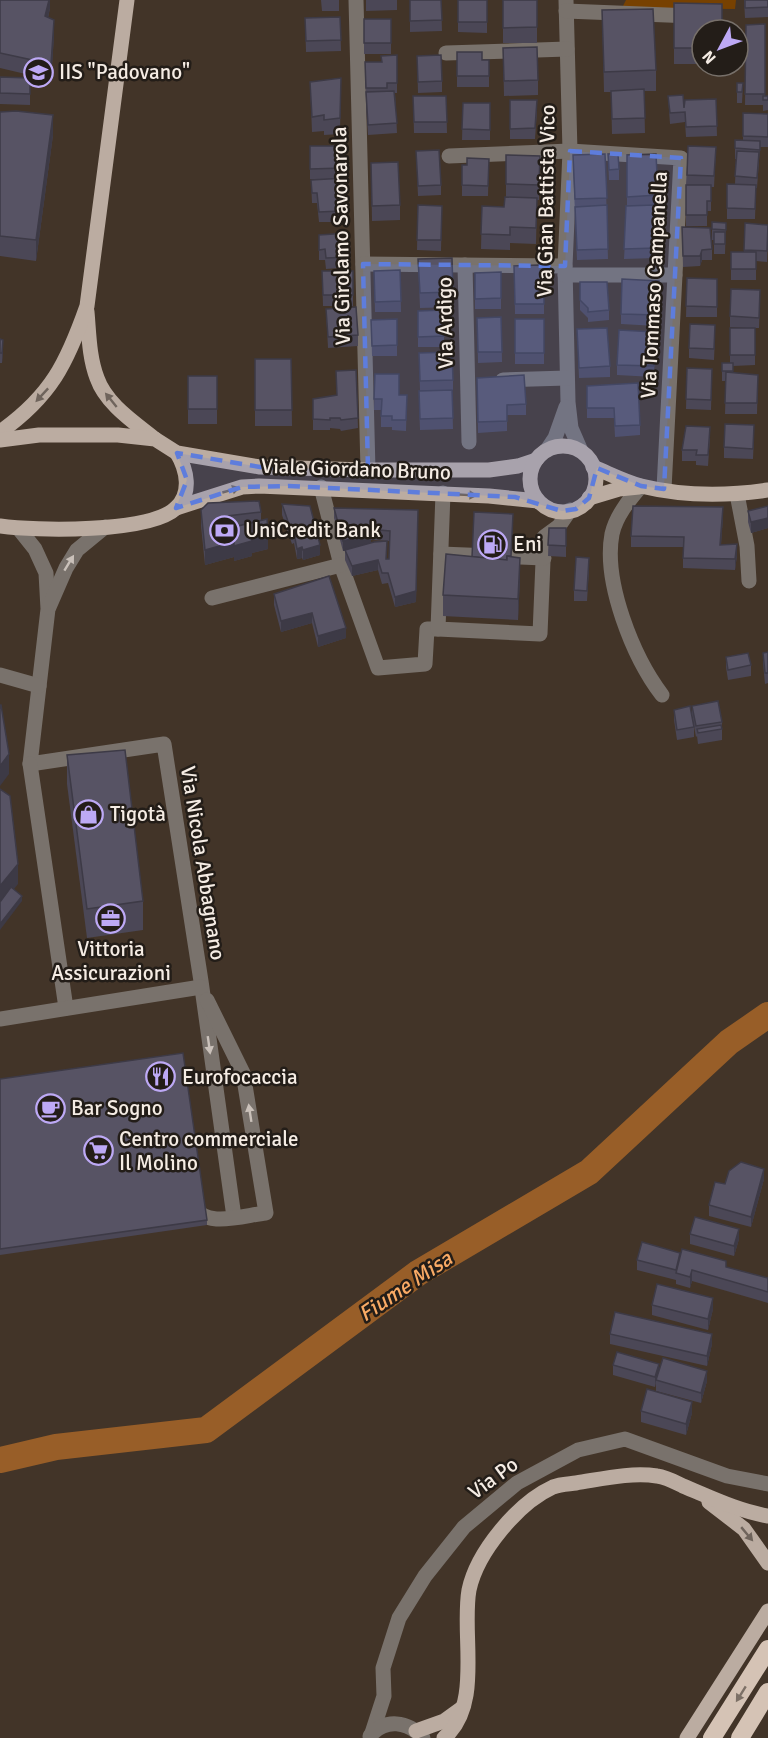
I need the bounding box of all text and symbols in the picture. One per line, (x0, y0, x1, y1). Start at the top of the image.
north arrow (690, 18, 750, 78)
text: N (698, 46, 721, 68)
school or university icon: IIS "Padovano" (22, 56, 54, 88)
place label: IIS "Padovano" (59, 59, 190, 85)
street label: Via Gian Battista Vico (531, 104, 561, 298)
street label: Via Girolamo Savonarola (326, 126, 356, 346)
street label: Via Tommaso Campanella (635, 171, 673, 399)
street label: Via Ardigo (431, 277, 459, 369)
one-way arrow (36, 387, 49, 402)
one-way arrow (105, 392, 118, 408)
street label: Viale Giordano Bruno (261, 453, 451, 485)
one-way arrow (223, 485, 241, 494)
one-way arrow (458, 490, 477, 499)
bank icon: UniCredit Bank (208, 514, 240, 546)
place label: UniCredit Bank (245, 517, 381, 543)
fuel station icon: Eni (476, 528, 508, 560)
place label: Eni (513, 531, 542, 557)
one-way arrow (64, 555, 75, 571)
street label: Via Nicola Abbagnano (175, 764, 231, 962)
shop icon: Tigotà (73, 798, 105, 830)
place label: Tigotà (110, 801, 166, 827)
office icon: Vittoria Assicurazioni (95, 902, 127, 934)
place label: Vittoria Assicurazioni (51, 936, 171, 986)
one-way arrow (204, 1035, 213, 1054)
restaurant icon: Eurofocaccia (145, 1061, 177, 1093)
place label: Eurofocaccia (182, 1064, 298, 1090)
cafe icon: Bar Sogno (34, 1092, 66, 1124)
place label: Bar Sogno (71, 1095, 163, 1121)
one-way arrow (245, 1104, 254, 1123)
place label: Centro commerciale Il Molino (119, 1126, 299, 1176)
supermarket icon: Centro commerciale Il Molino (82, 1135, 114, 1167)
water label: Fiume Misa (353, 1244, 458, 1327)
street label: Via Po (463, 1451, 523, 1505)
one-way arrow (740, 1526, 753, 1542)
one-way arrow (735, 1686, 746, 1702)

